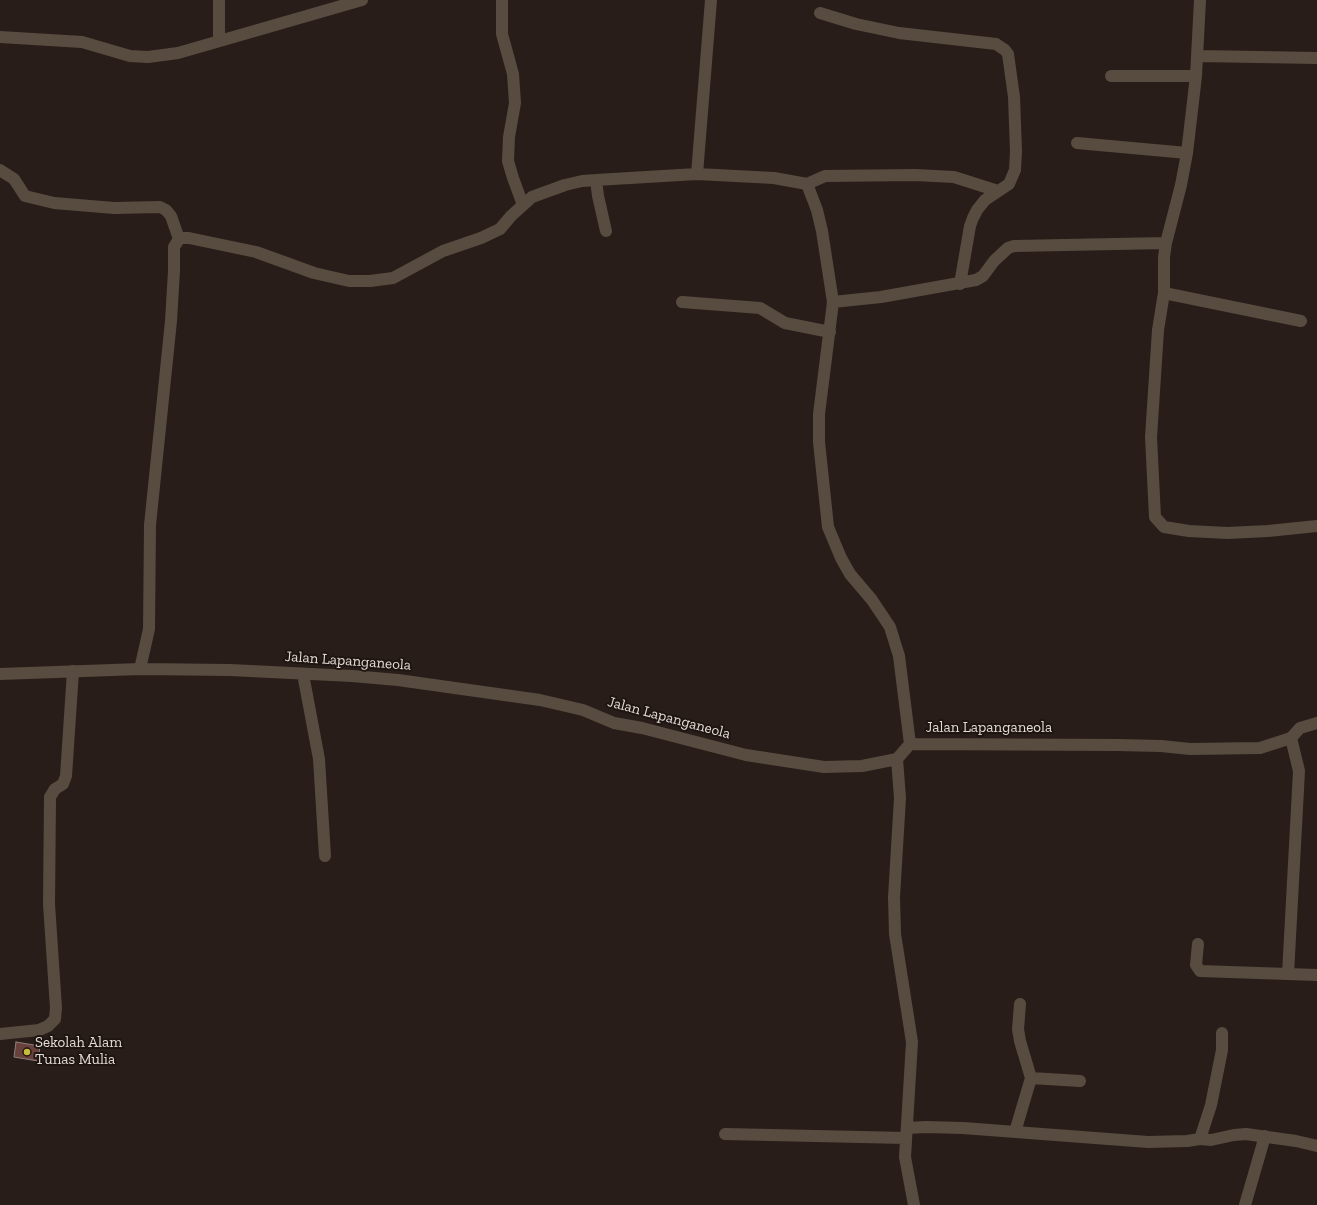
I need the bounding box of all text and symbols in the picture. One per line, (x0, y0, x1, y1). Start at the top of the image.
street label: Jalan Lapanganeola (284, 648, 412, 674)
street label: Jalan Lapanganeola (606, 693, 732, 743)
street label: Jalan Lapanganeola (926, 719, 1052, 737)
place label: Sekolah Alam Tunas Mulia (35, 1034, 122, 1069)
marker: Sekolah Alam Tunas Mulia (22, 1047, 32, 1057)

